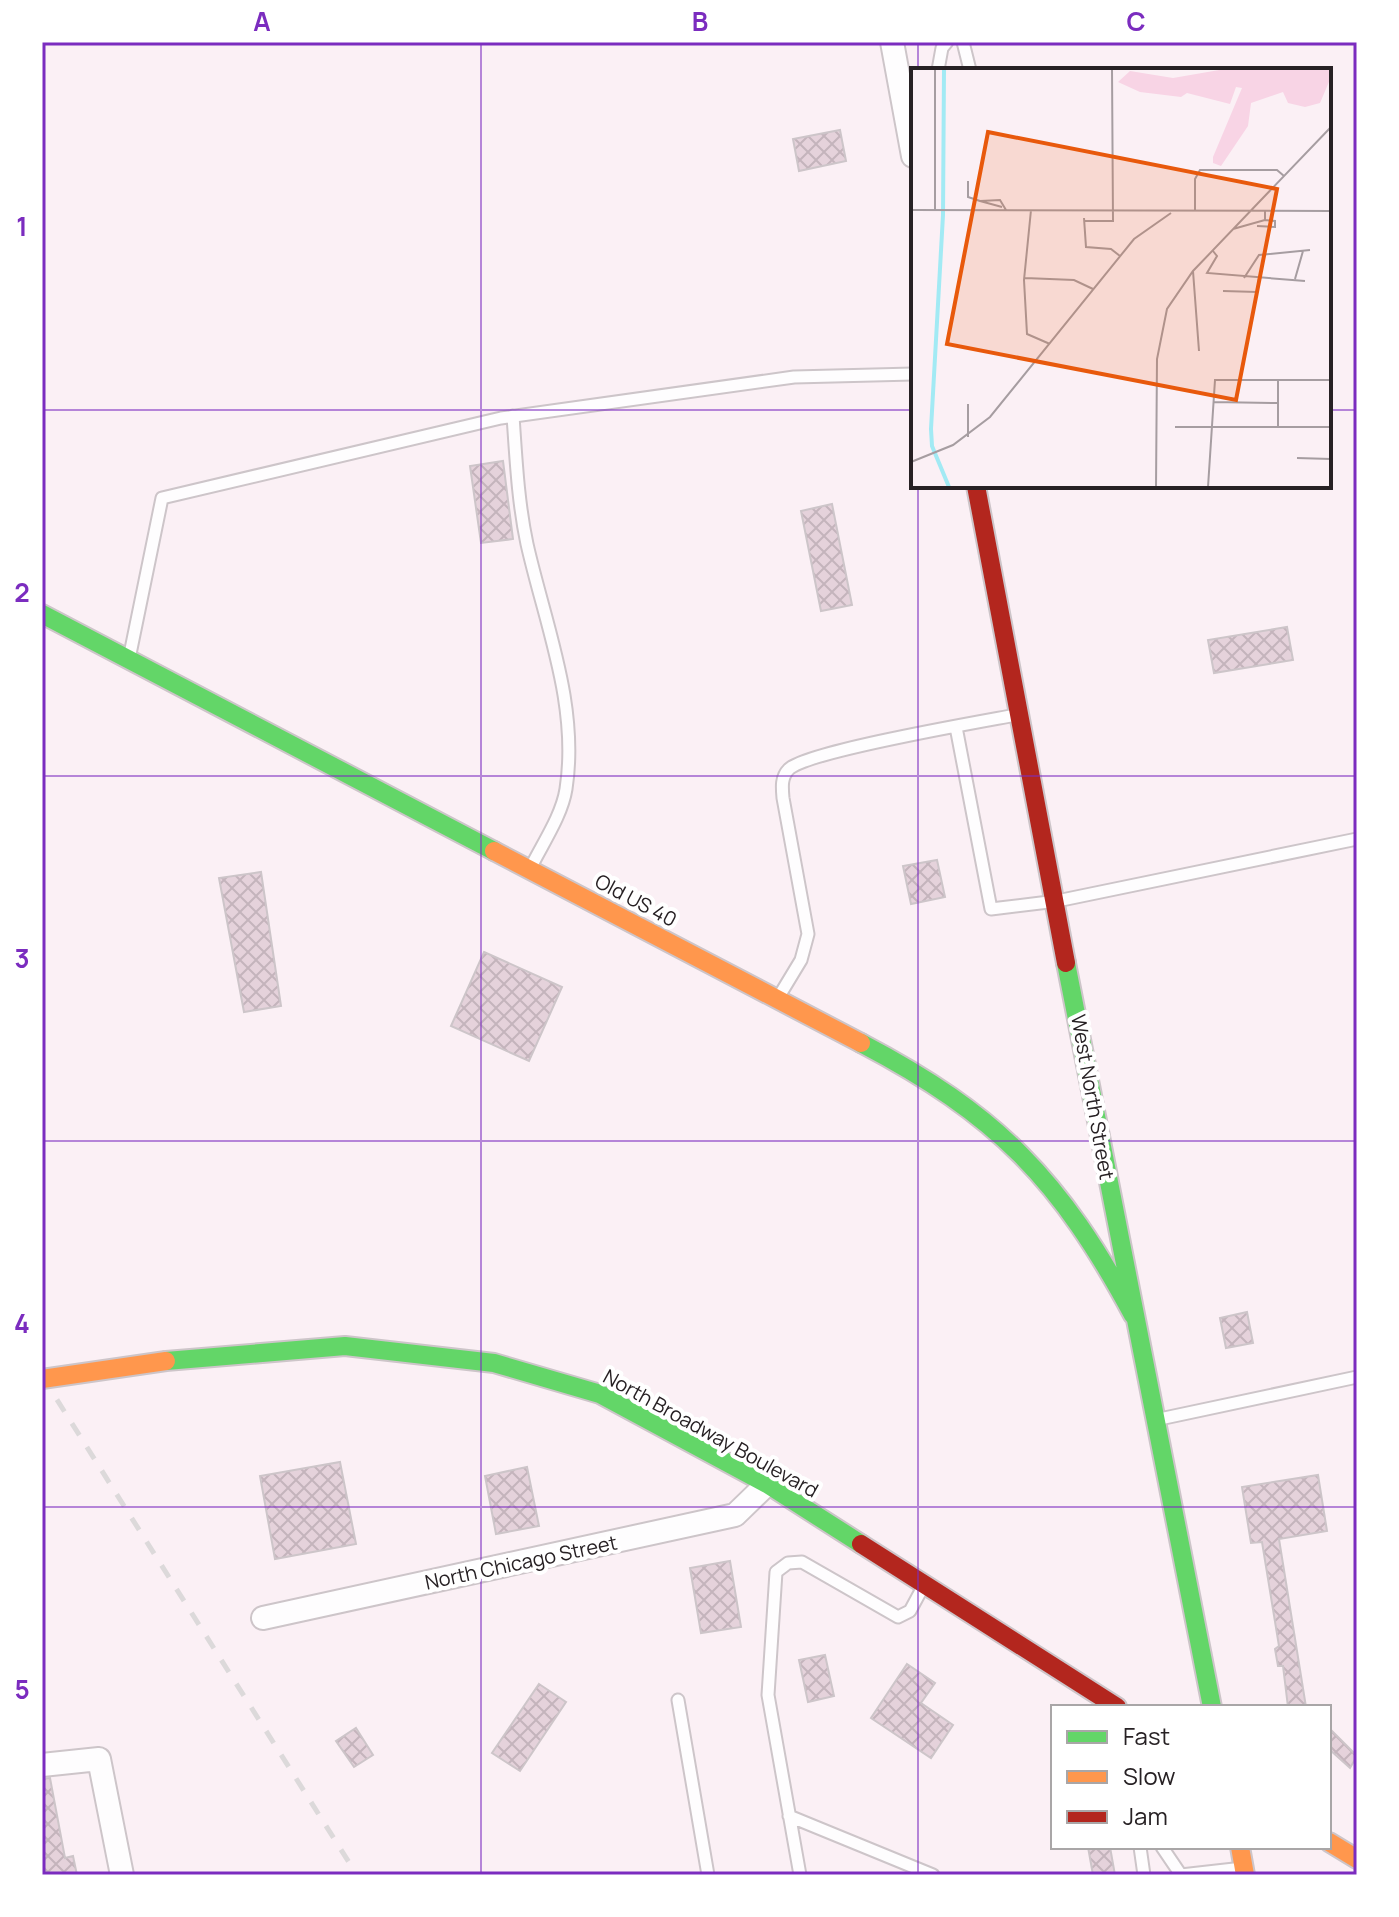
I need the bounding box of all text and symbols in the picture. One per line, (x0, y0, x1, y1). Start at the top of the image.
text: A (253, 3, 271, 39)
text: B (692, 3, 708, 39)
text: C (1126, 3, 1146, 39)
inset map (911, 68, 1331, 488)
text: 1 (16, 208, 28, 244)
text: 2 (14, 574, 30, 610)
street label: Old US 40 (590, 867, 682, 933)
text: 3 (14, 940, 30, 976)
street label: West North Street (1065, 1012, 1121, 1182)
text: 4 (14, 1305, 30, 1341)
street label: North Broadway Boulevard (599, 1363, 823, 1503)
street label: North Chicago Street (422, 1528, 620, 1596)
text: 5 (14, 1671, 30, 1707)
legend (1051, 1705, 1331, 1849)
text: Fast (1123, 1719, 1170, 1752)
text: Slow (1123, 1759, 1176, 1792)
text: Jam (1123, 1799, 1168, 1832)

